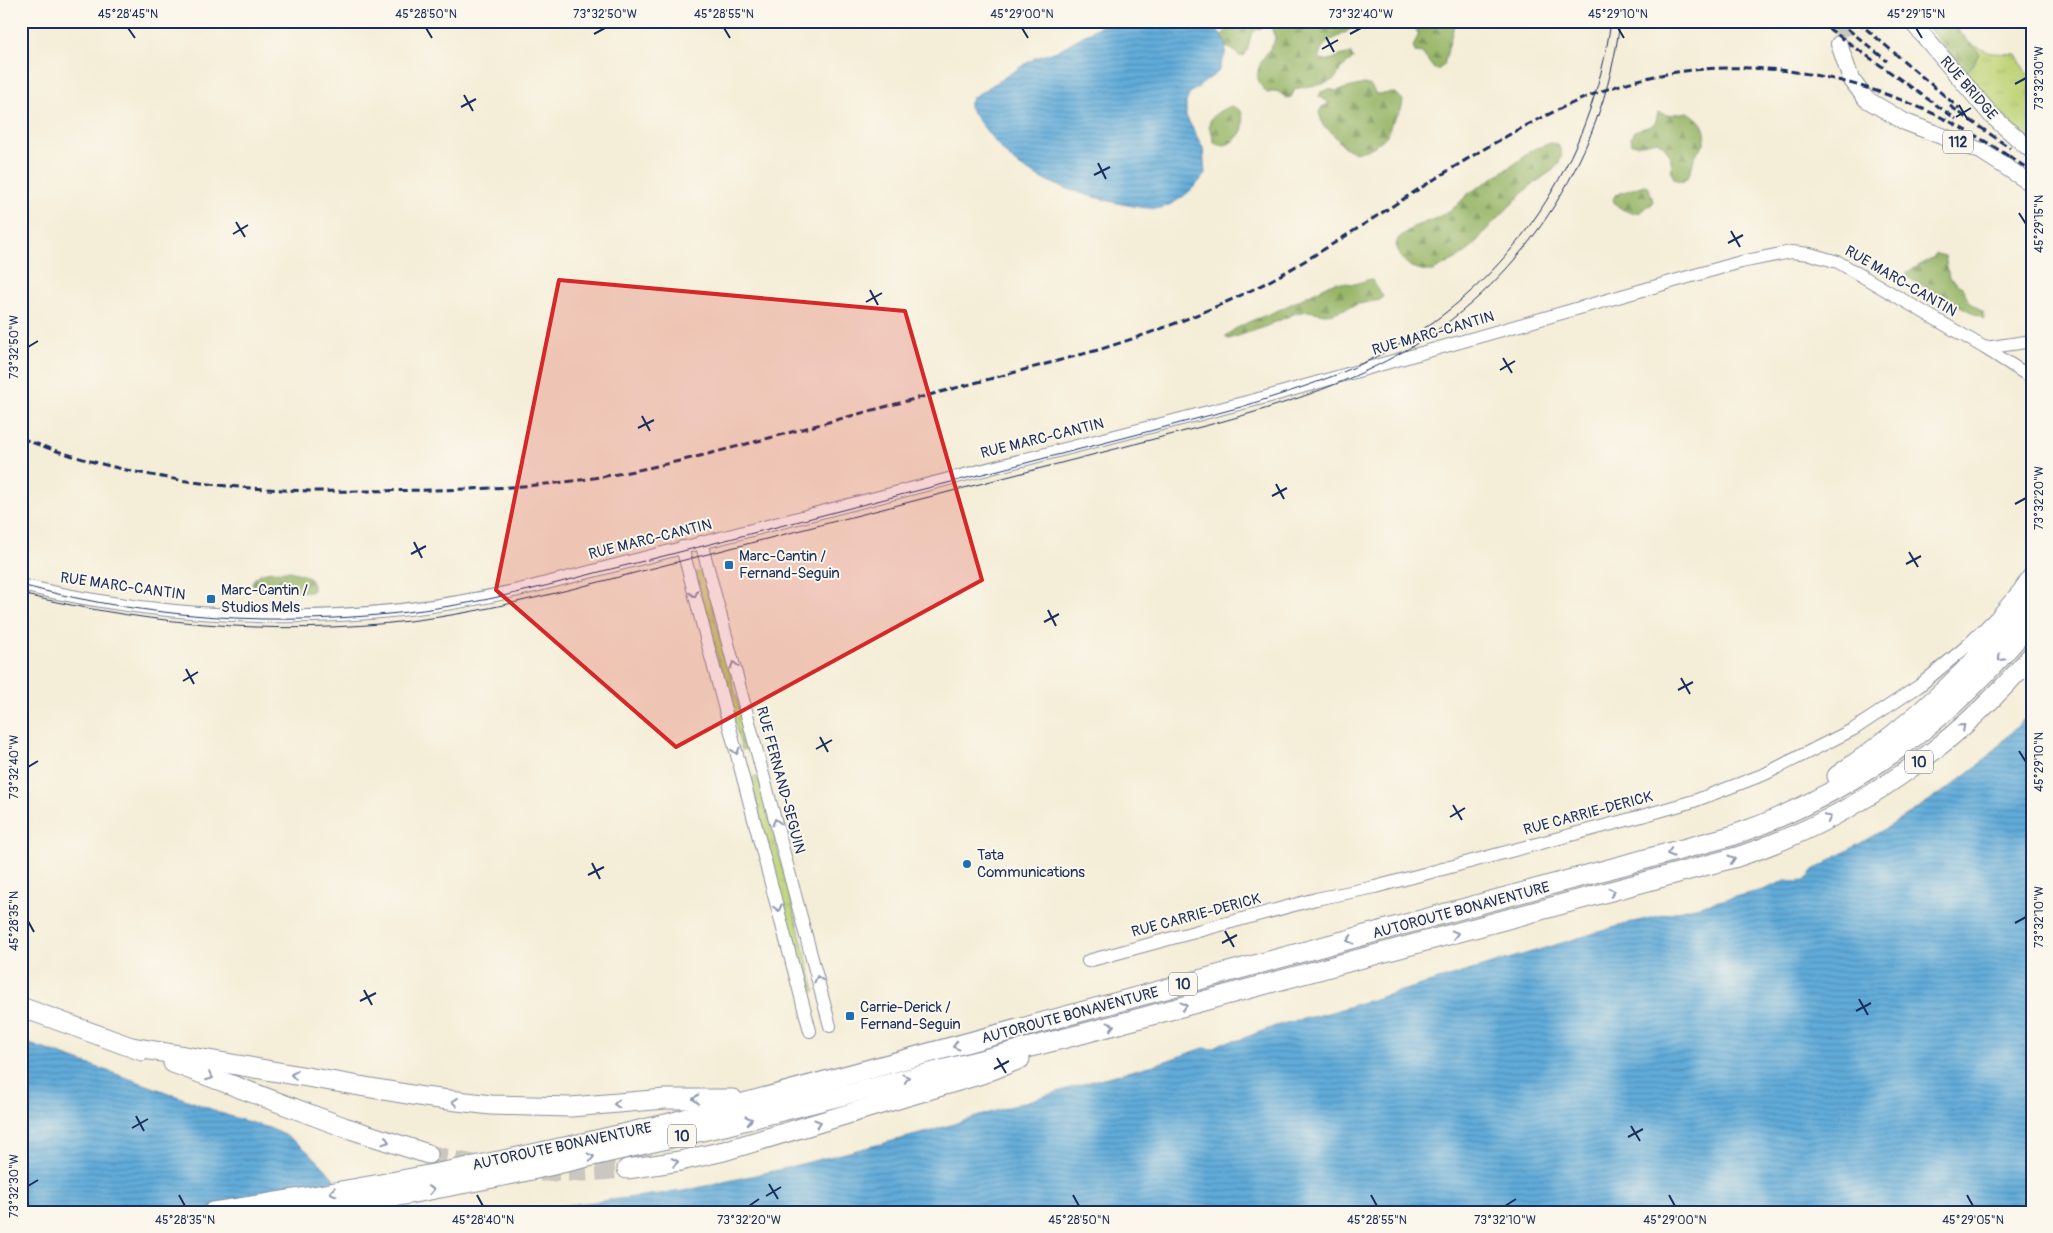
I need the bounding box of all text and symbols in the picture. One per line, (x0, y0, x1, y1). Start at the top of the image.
text: 45°28'45"N (98, 7, 158, 22)
text: 45°28'50"N (395, 7, 457, 22)
text: 73°32'50"W (573, 7, 637, 22)
text: 45°28'55"N (694, 7, 754, 22)
text: 45°29'00"N (990, 7, 1054, 22)
text: 73°32'40"W (1329, 7, 1393, 22)
text: 45°29'10"N (1588, 7, 1648, 22)
text: 45°29'15"N (1887, 7, 1945, 22)
text: 73°32'30"W (2032, 46, 2047, 110)
street label: RUE BRIDGE (1936, 53, 2002, 124)
road number: 112 (1943, 130, 1973, 154)
text: 45°29'15"N (2032, 195, 2047, 253)
street label: RUE MARC-CANTIN (1841, 242, 1960, 321)
street label: RUE MARC-CANTIN (1370, 307, 1496, 360)
text: 73°32'50"W (7, 315, 22, 379)
street label: RUE MARC-CANTIN (979, 414, 1106, 463)
text: 73°32'20"W (2032, 466, 2047, 530)
street label: RUE MARC-CANTIN (587, 515, 714, 564)
place label: Marc-Cantin / Fernand-Seguin (739, 547, 840, 583)
marker: Marc-Cantin / Fernand-Seguin (723, 559, 735, 571)
street label: RUE MARC-CANTIN (59, 568, 187, 605)
place label: Marc-Cantin / Studios Mels (221, 581, 308, 617)
one-way arrow (688, 590, 699, 599)
marker: Marc-Cantin / Studios Mels (205, 593, 217, 605)
one-way arrow (1998, 652, 2007, 661)
one-way arrow (729, 660, 740, 669)
street label: RUE FERNAND-SEGUIN (752, 704, 809, 856)
one-way arrow (1957, 724, 1966, 733)
text: 45°29'10"N (2032, 732, 2047, 792)
text: 73°32'40"W (7, 735, 22, 799)
one-way arrow (730, 747, 741, 756)
road number: 10 (1905, 750, 1933, 774)
street label: RUE CARRIE-DERICK (1521, 787, 1655, 840)
one-way arrow (1823, 814, 1832, 824)
one-way arrow (771, 817, 782, 826)
place label: Tata Communications (977, 846, 1085, 882)
one-way arrow (1666, 847, 1675, 858)
one-way arrow (1727, 854, 1736, 864)
marker: Tata Communications (961, 858, 973, 870)
street label: AUTOROUTE BONAVENTURE (1370, 878, 1552, 943)
text: 73°32'10"W (2032, 886, 2047, 948)
one-way arrow (1607, 887, 1616, 898)
street label: RUE CARRIE-DERICK (1129, 889, 1263, 942)
text: 45°28'35"N (7, 891, 22, 951)
one-way arrow (772, 904, 783, 913)
one-way arrow (1450, 929, 1458, 939)
one-way arrow (1346, 934, 1354, 944)
road number: 10 (1169, 972, 1197, 996)
one-way arrow (813, 975, 823, 983)
street label: AUTOROUTE BONAVENTURE (979, 983, 1161, 1048)
place label: Carrie-Derick / Fernand-Seguin (860, 998, 961, 1034)
one-way arrow (1180, 1001, 1189, 1012)
marker: Carrie-Derick / Fernand-Seguin (844, 1010, 856, 1022)
one-way arrow (1106, 1021, 1115, 1032)
one-way arrow (952, 1040, 961, 1051)
one-way arrow (206, 1071, 214, 1081)
one-way arrow (290, 1071, 299, 1081)
one-way arrow (901, 1073, 910, 1084)
one-way arrow (692, 1094, 700, 1104)
one-way arrow (450, 1097, 458, 1108)
one-way arrow (613, 1098, 621, 1109)
one-way arrow (744, 1115, 753, 1126)
street label: AUTOROUTE BONAVENTURE (471, 1118, 654, 1175)
one-way arrow (813, 1118, 821, 1128)
road number: 10 (668, 1124, 696, 1148)
one-way arrow (381, 1136, 389, 1146)
one-way arrow (586, 1152, 595, 1163)
text: 73°32'30"W (7, 1154, 22, 1218)
one-way arrow (671, 1157, 680, 1167)
one-way arrow (328, 1186, 337, 1196)
one-way arrow (427, 1186, 436, 1196)
text: 45°28'35"N (155, 1213, 215, 1228)
text: 45°28'40"N (452, 1213, 514, 1228)
text: 73°32'20"W (717, 1213, 781, 1228)
text: 45°28'50"N (1048, 1213, 1110, 1228)
text: 45°28'55"N (1347, 1213, 1407, 1228)
text: 73°32'10"W (1474, 1213, 1536, 1228)
text: 45°29'00"N (1643, 1213, 1707, 1228)
text: 45°29'05"N (1942, 1213, 2004, 1228)

